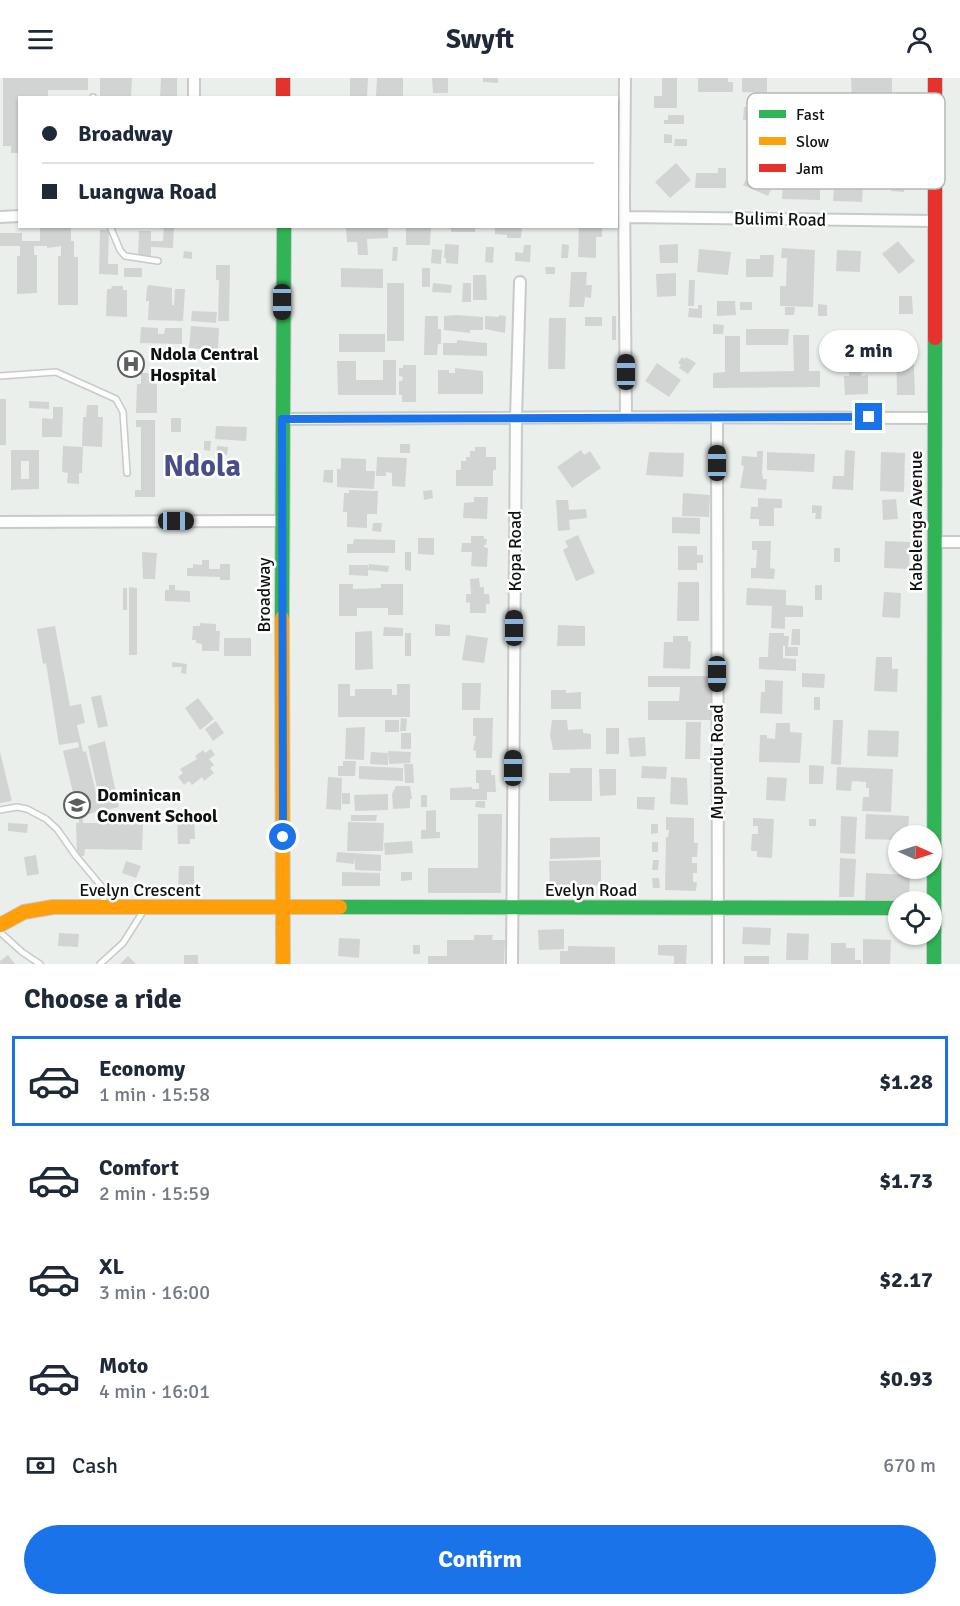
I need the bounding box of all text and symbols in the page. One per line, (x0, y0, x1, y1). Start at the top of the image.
icon: menu (24, 23, 57, 56)
text: Swyft (446, 23, 514, 56)
icon: person (903, 23, 936, 56)
legend (747, 93, 945, 189)
text: Fast (796, 105, 825, 125)
text: Broadway (78, 120, 173, 147)
text: Slow (796, 132, 830, 152)
text: Jam (796, 159, 824, 179)
text: Luangwa Road (78, 178, 217, 205)
street label: Bulimi Road (734, 207, 826, 231)
car (273, 284, 291, 320)
callout: 2 min (820, 330, 918, 372)
text: 2 min (844, 338, 893, 363)
place label: Ndola Central Hospital (150, 343, 259, 386)
hospital icon: Ndola Central Hospital (116, 349, 146, 379)
car (617, 354, 635, 390)
route end (855, 403, 882, 430)
car (708, 445, 726, 481)
district label: Ndola (163, 448, 241, 485)
street label: Kabelenga Avenue (905, 450, 927, 592)
street label: Kopa Road (504, 511, 526, 591)
car (158, 512, 194, 530)
street label: Broadway (253, 557, 275, 633)
car (505, 610, 523, 646)
car (708, 656, 726, 692)
street label: Mupundu Road (706, 704, 728, 820)
car (504, 750, 522, 786)
place label: Dominican Convent School (97, 784, 218, 827)
school or university icon: Dominican Convent School (62, 790, 92, 820)
route start (269, 823, 296, 850)
north arrow (888, 825, 942, 879)
map controls (888, 825, 942, 945)
street label: Evelyn Crescent (79, 879, 201, 901)
street label: Evelyn Road (545, 879, 637, 901)
button: locate (888, 891, 942, 945)
text: Choose a ride (24, 983, 182, 1016)
icon: car (27, 1054, 81, 1108)
text: Economy (99, 1055, 185, 1082)
text: $1.28 (879, 1068, 933, 1095)
text: 1 min · 15:58 (99, 1082, 210, 1107)
icon: car (27, 1153, 81, 1207)
text: Comfort (99, 1154, 179, 1181)
text: $1.73 (879, 1167, 933, 1194)
text: 2 min · 15:59 (99, 1181, 210, 1206)
icon: car (27, 1252, 81, 1306)
text: XL (99, 1253, 124, 1280)
text: $2.17 (879, 1266, 933, 1293)
text: 3 min · 16:00 (99, 1280, 210, 1305)
icon: car (27, 1351, 81, 1405)
text: Moto (99, 1352, 148, 1379)
text: $0.93 (879, 1365, 933, 1392)
text: 4 min · 16:01 (99, 1379, 210, 1404)
icon: cash (24, 1449, 57, 1482)
text: Cash (72, 1452, 118, 1479)
text: 670 m (883, 1453, 936, 1478)
button: Confirm (24, 1525, 936, 1594)

